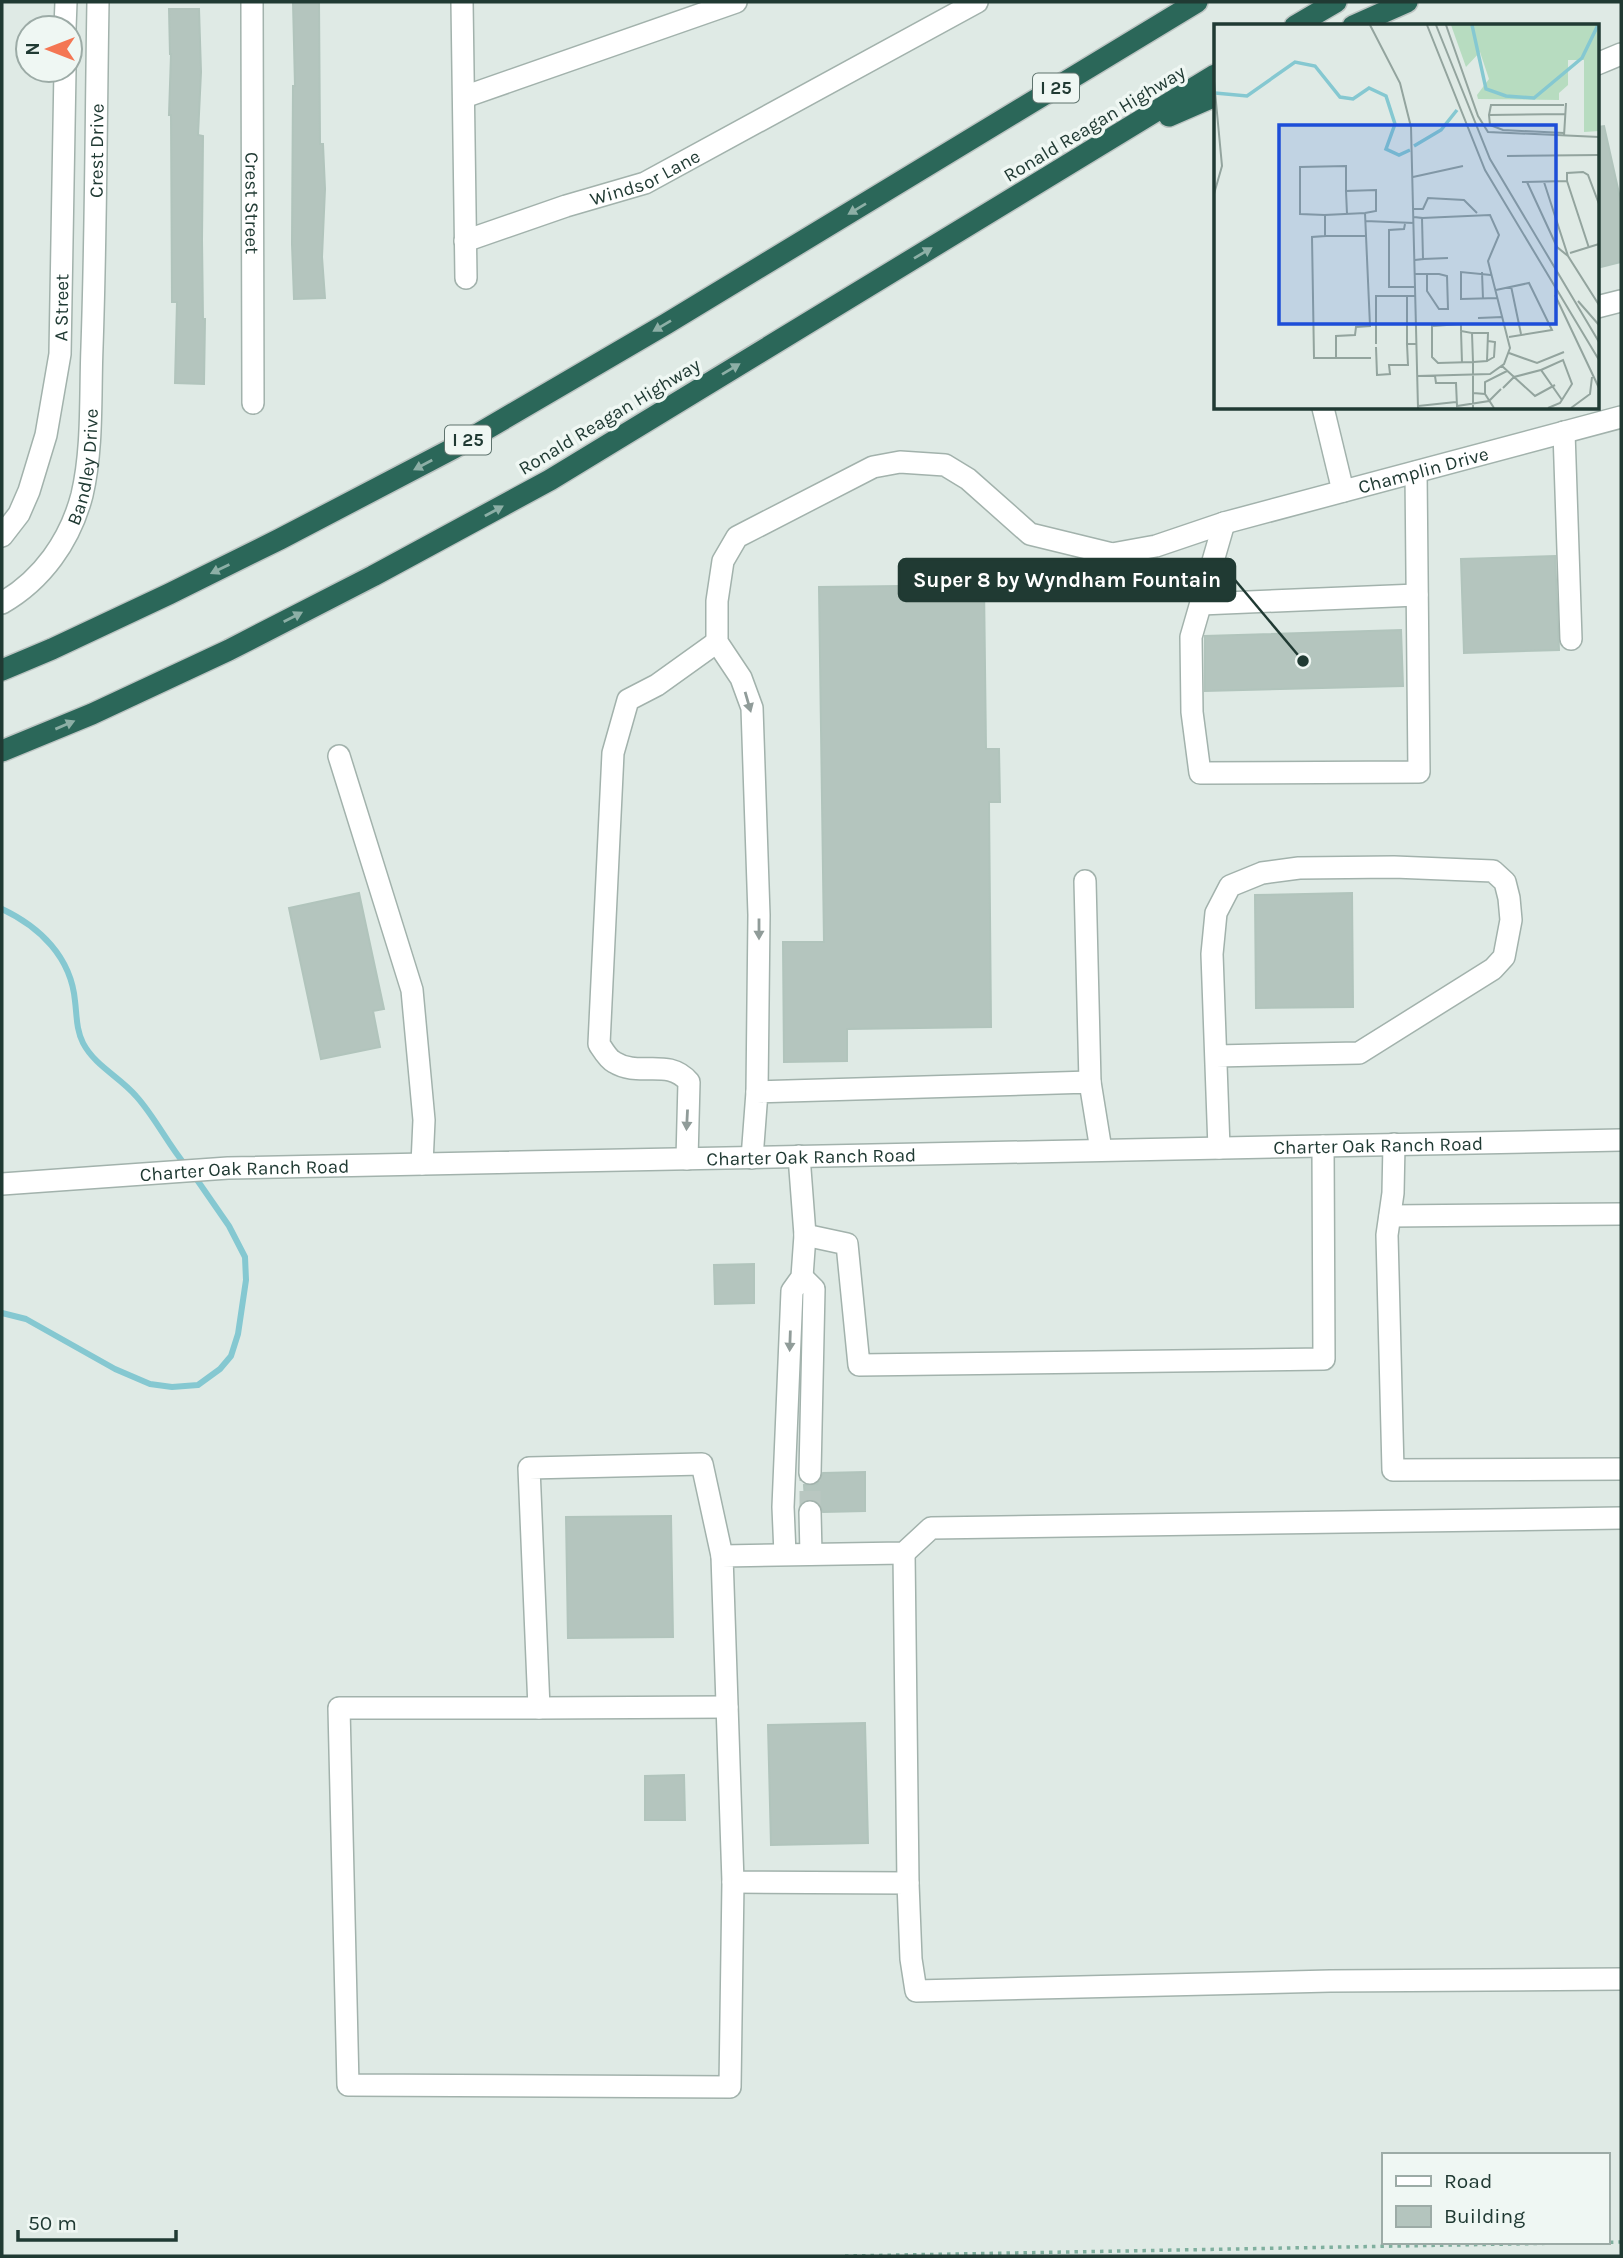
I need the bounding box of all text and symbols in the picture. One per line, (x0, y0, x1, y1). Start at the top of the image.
north arrow (14, 14, 84, 84)
inset map (1214, 24, 1598, 410)
text: N (22, 42, 44, 56)
street label: Ronald Reagan Highway (1000, 61, 1189, 187)
road number: I 25 (1033, 74, 1079, 102)
street label: Crest Drive (85, 103, 109, 198)
street label: Windsor Lane (587, 145, 704, 210)
street label: Crest Street (240, 152, 263, 254)
one-way arrow (847, 202, 867, 215)
one-way arrow (913, 247, 932, 260)
street label: A Street (50, 274, 73, 342)
one-way arrow (653, 320, 672, 333)
street label: Ronald Reagan Highway (515, 354, 704, 480)
one-way arrow (722, 363, 741, 376)
street label: Bandley Drive (63, 408, 103, 529)
road number: I 25 (445, 426, 491, 454)
street label: Champlin Drive (1356, 443, 1491, 499)
one-way arrow (413, 459, 433, 470)
one-way arrow (484, 505, 503, 517)
callout: Super 8 by Wyndham Fountain (899, 559, 1235, 601)
one-way arrow (210, 563, 230, 574)
text: Super 8 by Wyndham Fountain (913, 568, 1221, 592)
one-way arrow (283, 612, 303, 623)
one-way arrow (744, 692, 754, 713)
one-way arrow (54, 719, 75, 730)
one-way arrow (753, 918, 765, 940)
one-way arrow (682, 1110, 693, 1132)
street label: Charter Oak Ranch Road (1273, 1133, 1483, 1159)
street label: Charter Oak Ranch Road (706, 1144, 916, 1170)
street label: Charter Oak Ranch Road (139, 1156, 350, 1186)
one-way arrow (784, 1330, 795, 1352)
legend (1382, 2153, 1609, 2244)
text: Road (1444, 2169, 1492, 2193)
scale bar (18, 2198, 175, 2242)
text: Building (1444, 2204, 1525, 2228)
text: 50 m (28, 2211, 77, 2235)

